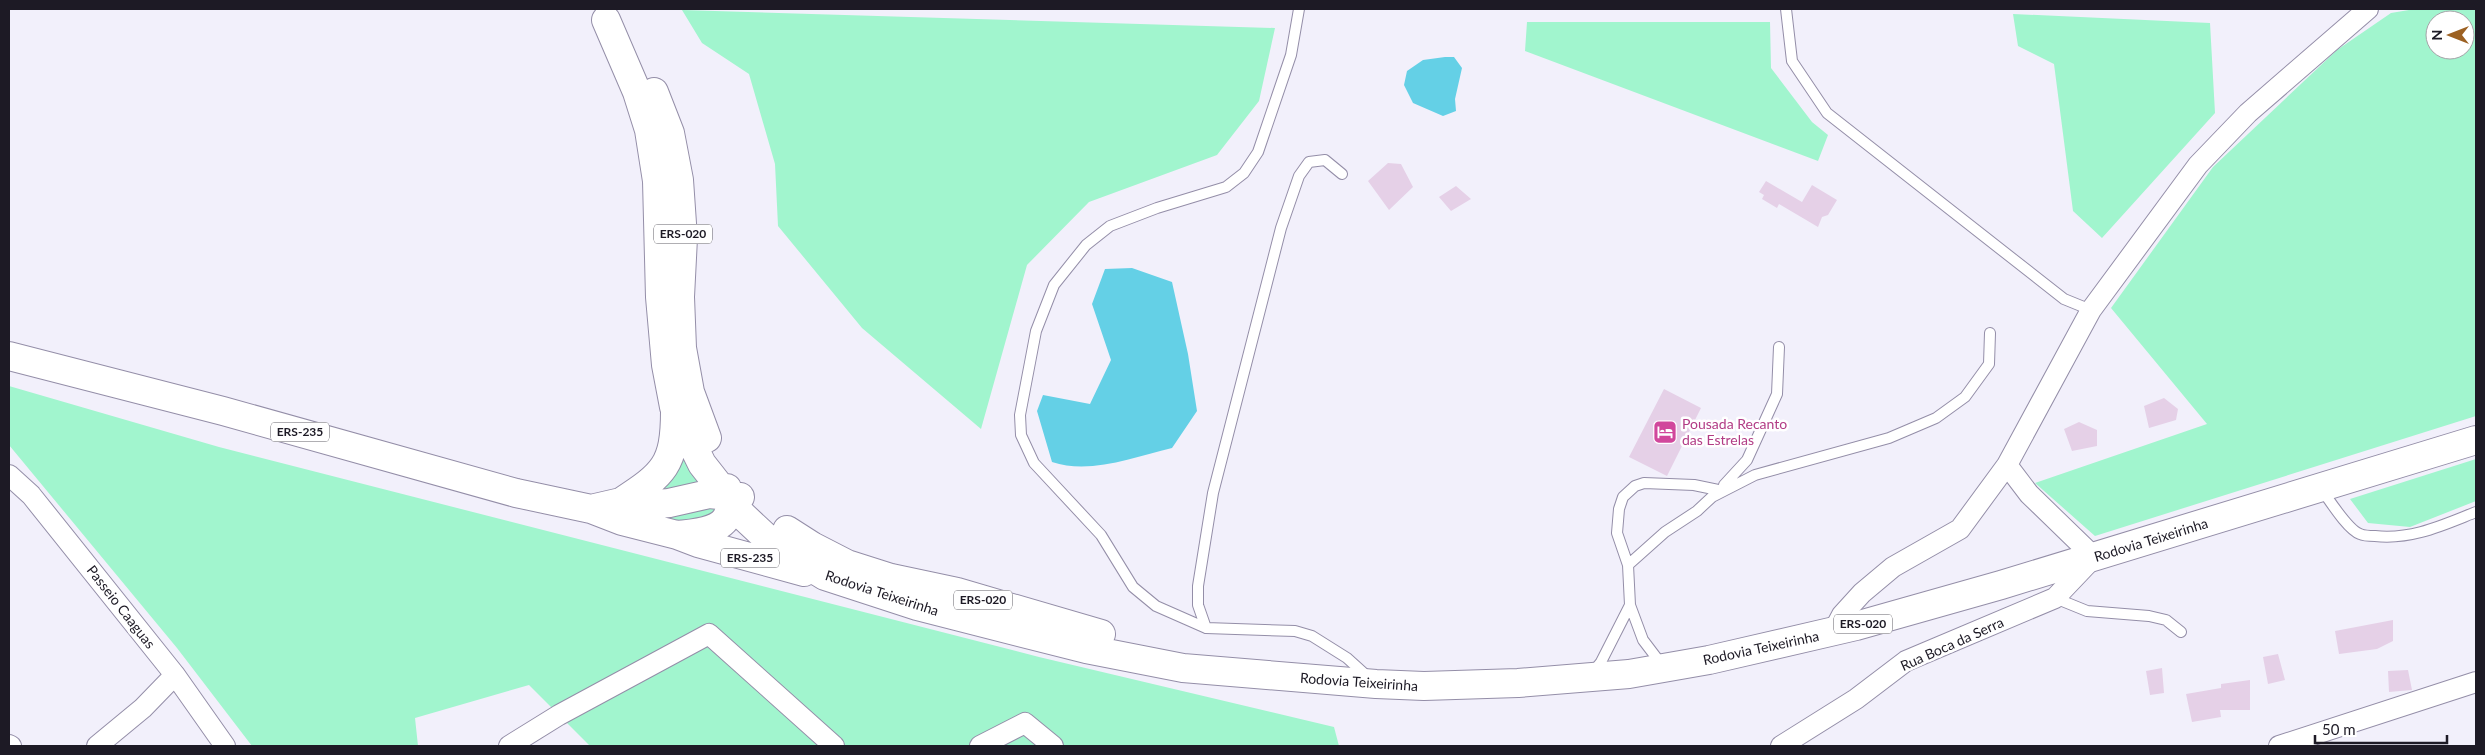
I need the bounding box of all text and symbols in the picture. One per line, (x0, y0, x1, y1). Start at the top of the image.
north arrow (2425, 10, 2475, 60)
text: N (2428, 30, 2445, 40)
road number: ERS-020 (654, 224, 712, 243)
place label: Pousada Recanto das Estrelas (1682, 415, 1787, 448)
hotel icon: Pousada Recanto das Estrelas (1652, 419, 1678, 445)
road number: ERS-235 (271, 422, 329, 442)
street label: Rodovia Teixeirinha (2092, 514, 2210, 565)
road number: ERS-235 (721, 548, 779, 568)
street label: Passeio Caaguas (84, 562, 159, 652)
street label: Rodovia Teixeirinha (823, 566, 941, 619)
road number: ERS-020 (954, 590, 1012, 610)
street label: Rua Boca da Serra (1897, 613, 2006, 674)
road number: ERS-020 (1834, 614, 1892, 634)
street label: Rodovia Teixeirinha (1701, 627, 1821, 668)
street label: Rodovia Teixeirinha (1299, 669, 1419, 694)
scale bar (2315, 712, 2448, 744)
text: 50 m (2322, 720, 2356, 738)

